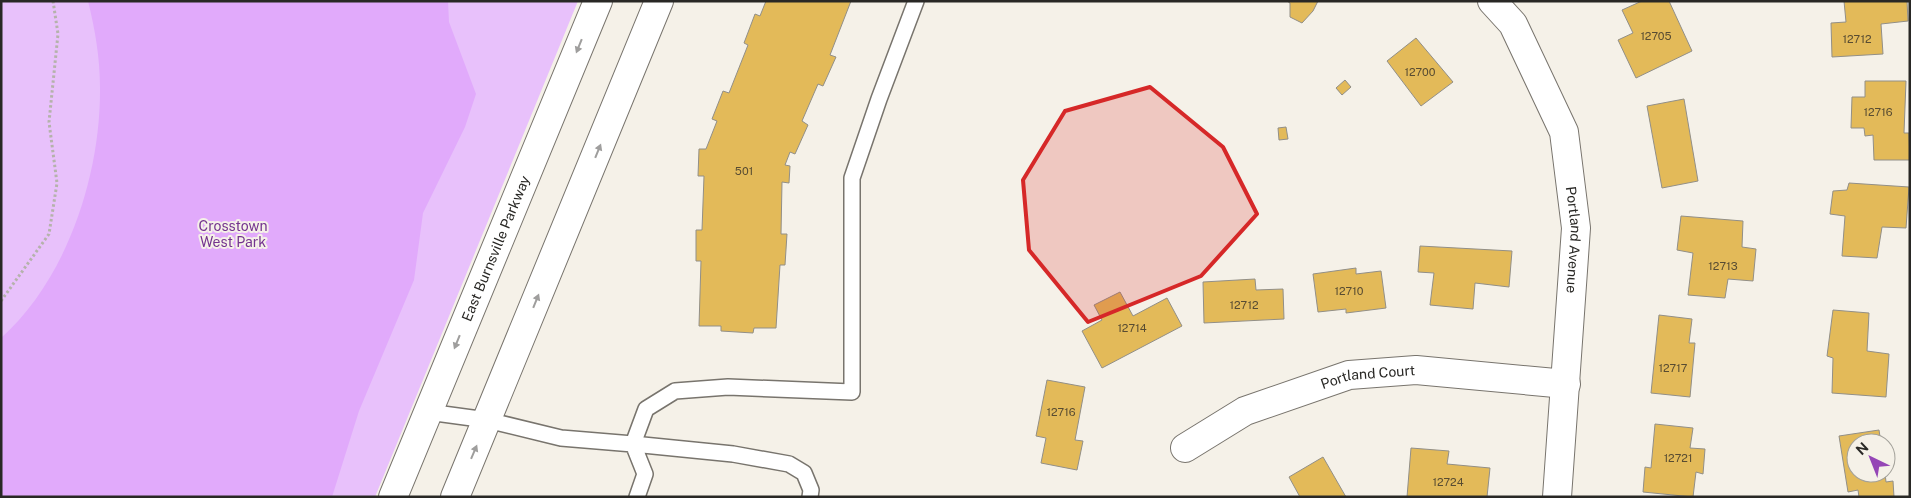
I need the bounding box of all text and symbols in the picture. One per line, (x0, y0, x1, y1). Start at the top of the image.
house number: 12705 (1640, 30, 1672, 42)
house number: 12712 (1843, 33, 1872, 45)
one-way arrow (575, 39, 583, 54)
house number: 12700 (1405, 66, 1436, 78)
house number: 12716 (1863, 106, 1893, 118)
one-way arrow (594, 144, 602, 158)
house number: 501 (735, 165, 753, 177)
street label: East Burnsville Parkway (459, 173, 533, 324)
street label: Portland Avenue (1563, 185, 1584, 294)
park label: Crosstown West Park (199, 218, 267, 250)
house number: 12713 (1708, 260, 1738, 272)
house number: 12710 (1334, 285, 1364, 297)
one-way arrow (532, 294, 540, 309)
house number: 12712 (1230, 299, 1259, 311)
house number: 12714 (1117, 322, 1147, 334)
one-way arrow (453, 335, 461, 350)
street label: Portland Court (1319, 362, 1416, 392)
house number: 12717 (1659, 362, 1688, 374)
house number: 12716 (1046, 406, 1076, 418)
north arrow (1846, 433, 1896, 483)
text: N (1853, 439, 1872, 458)
one-way arrow (470, 445, 478, 459)
house number: 12721 (1664, 452, 1692, 464)
house number: 12724 (1432, 476, 1464, 488)

